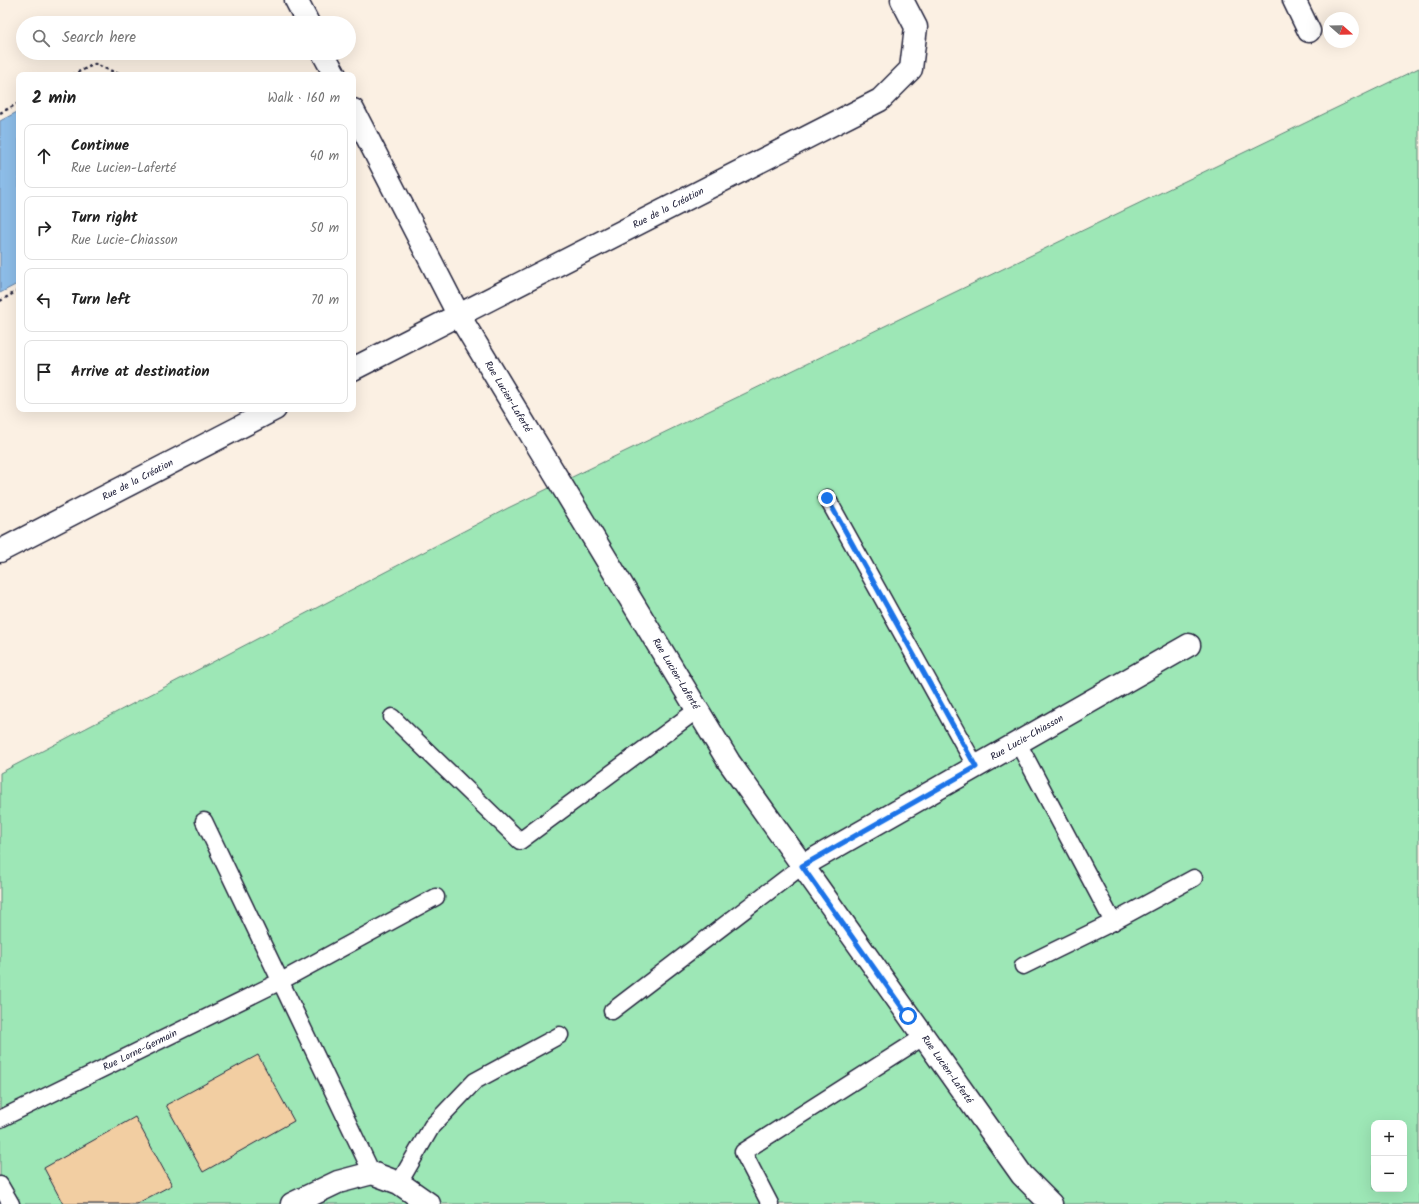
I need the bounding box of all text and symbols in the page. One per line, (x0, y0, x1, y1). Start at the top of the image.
north arrow (1323, 12, 1359, 48)
search box (16, 16, 356, 60)
text: Search here (62, 26, 136, 50)
icon: search (30, 27, 52, 49)
text: 2 min (32, 85, 76, 112)
text: Walk · 160 m (268, 88, 340, 109)
text: Continue (71, 134, 129, 158)
icon: ahead (33, 145, 55, 167)
text: 40 m (310, 146, 339, 167)
text: Rue Lucien-Laferté (71, 158, 176, 179)
street label: Rue de la Création (630, 183, 707, 233)
text: Turn right (71, 206, 138, 230)
icon: right (33, 217, 55, 239)
text: 50 m (310, 218, 339, 239)
text: Rue Lucie-Chiasson (71, 230, 178, 251)
text: Turn left (71, 288, 131, 312)
icon: left (33, 289, 55, 311)
text: 70 m (311, 290, 339, 311)
street label: Rue Lucien-Laferté (480, 358, 536, 436)
text: Arrive at destination (71, 360, 210, 384)
icon: arrive (33, 361, 55, 383)
street label: Rue de la Création (99, 455, 176, 505)
route end (818, 489, 836, 507)
street label: Rue Lucien-Laferté (648, 635, 704, 713)
street label: Rue Lucie-Chiasson (987, 710, 1067, 765)
route start (899, 1007, 917, 1025)
street label: Rue Lorne-Germain (100, 1025, 180, 1075)
street label: Rue Lucien-Laferté (917, 1032, 977, 1108)
map controls (1371, 1120, 1407, 1192)
button: + (1371, 1120, 1407, 1156)
button: − (1371, 1156, 1407, 1192)

